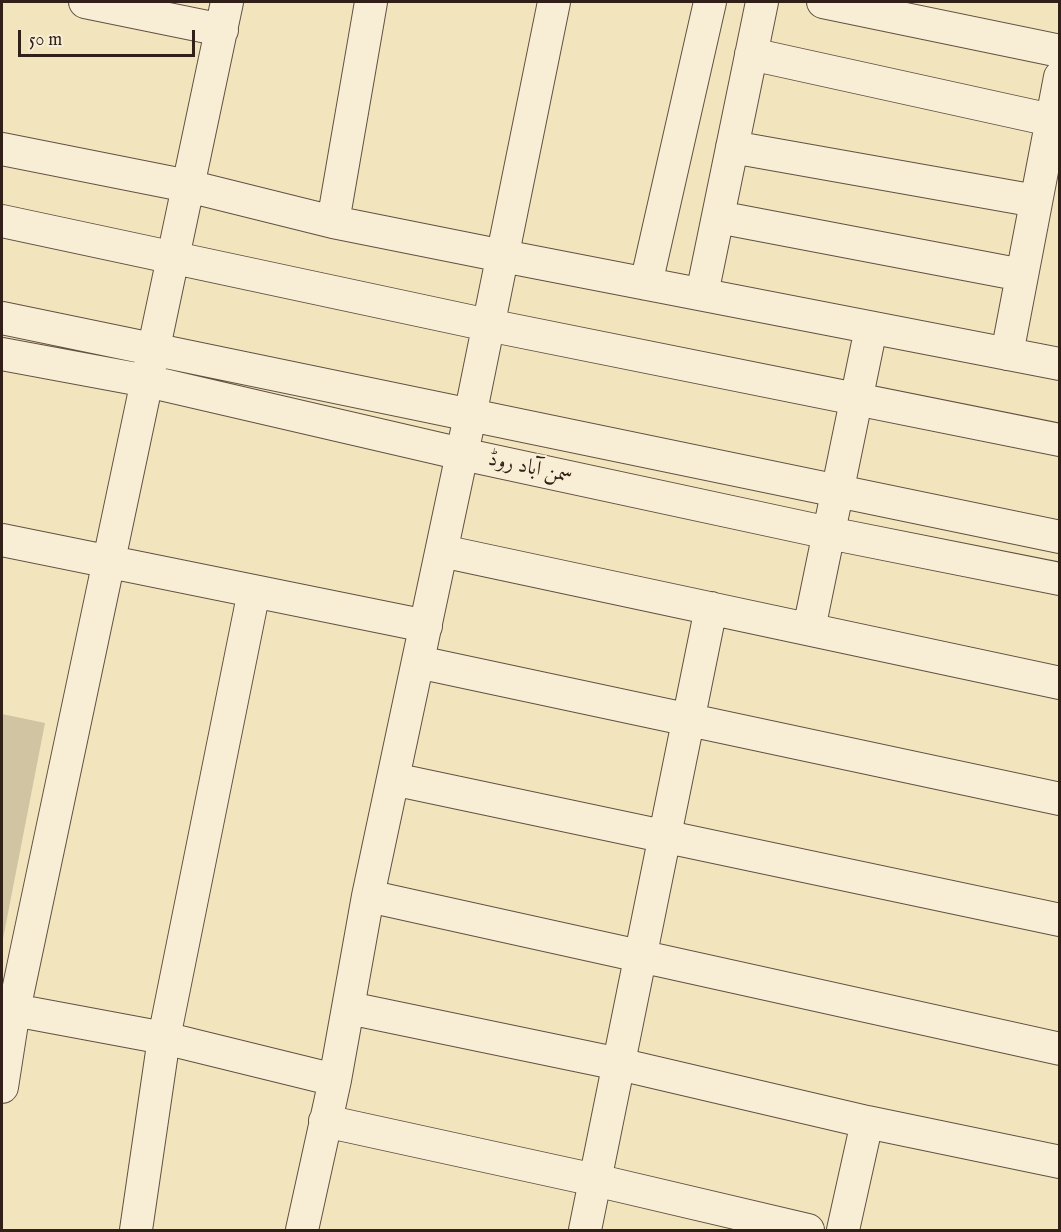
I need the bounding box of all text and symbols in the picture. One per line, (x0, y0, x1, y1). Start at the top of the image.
scale bar (21, 18, 198, 56)
text: 50 m (29, 29, 62, 52)
street label: سمن آباد روڈ (485, 448, 575, 490)

